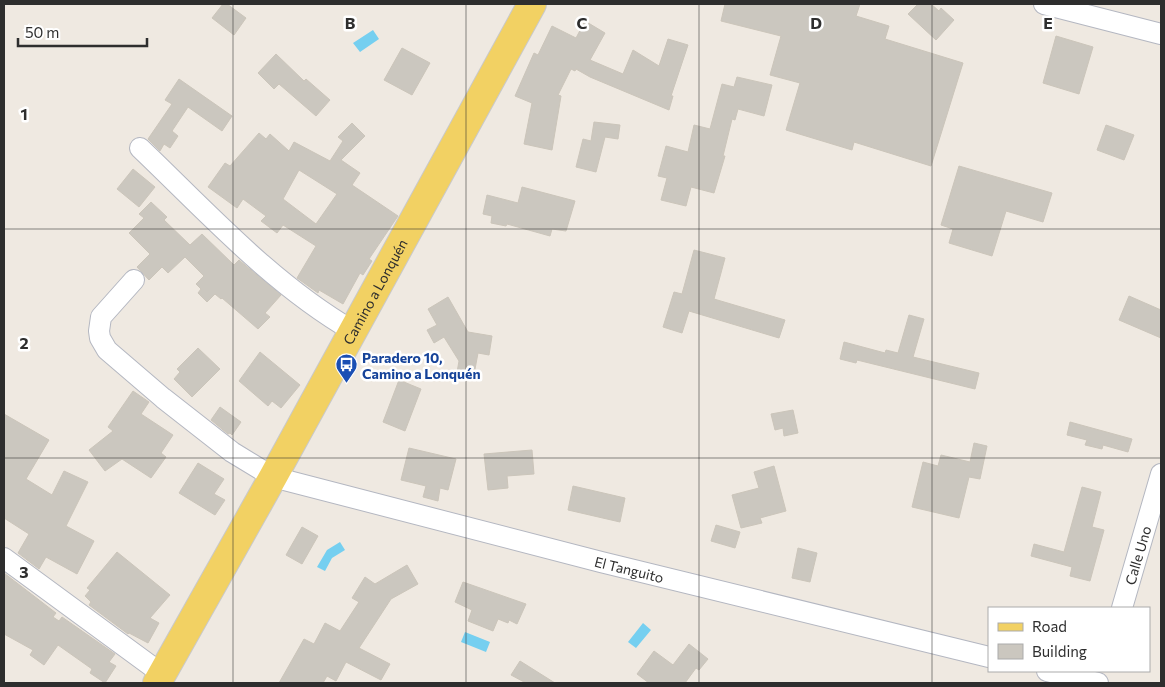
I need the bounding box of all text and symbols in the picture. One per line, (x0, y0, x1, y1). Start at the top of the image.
text: B (345, 13, 356, 32)
text: C (577, 13, 588, 32)
text: D (810, 13, 822, 32)
text: E (1043, 13, 1053, 32)
scale bar (18, 15, 146, 47)
text: 50 m (25, 23, 59, 41)
text: 1 (20, 104, 28, 123)
street label: Camino a Lonquén (339, 236, 410, 347)
text: 2 (19, 333, 29, 352)
place label: Paradero 10, Camino a Lonquén (362, 349, 481, 382)
bus stop icon: Paradero 10, Camino a Lonquén (334, 353, 358, 384)
street label: Calle Uno (1121, 524, 1154, 587)
street label: El Tanguito (593, 552, 666, 586)
text: 3 (19, 562, 29, 581)
legend (988, 607, 1150, 672)
text: Road (1032, 617, 1067, 635)
text: Building (1032, 642, 1087, 660)

